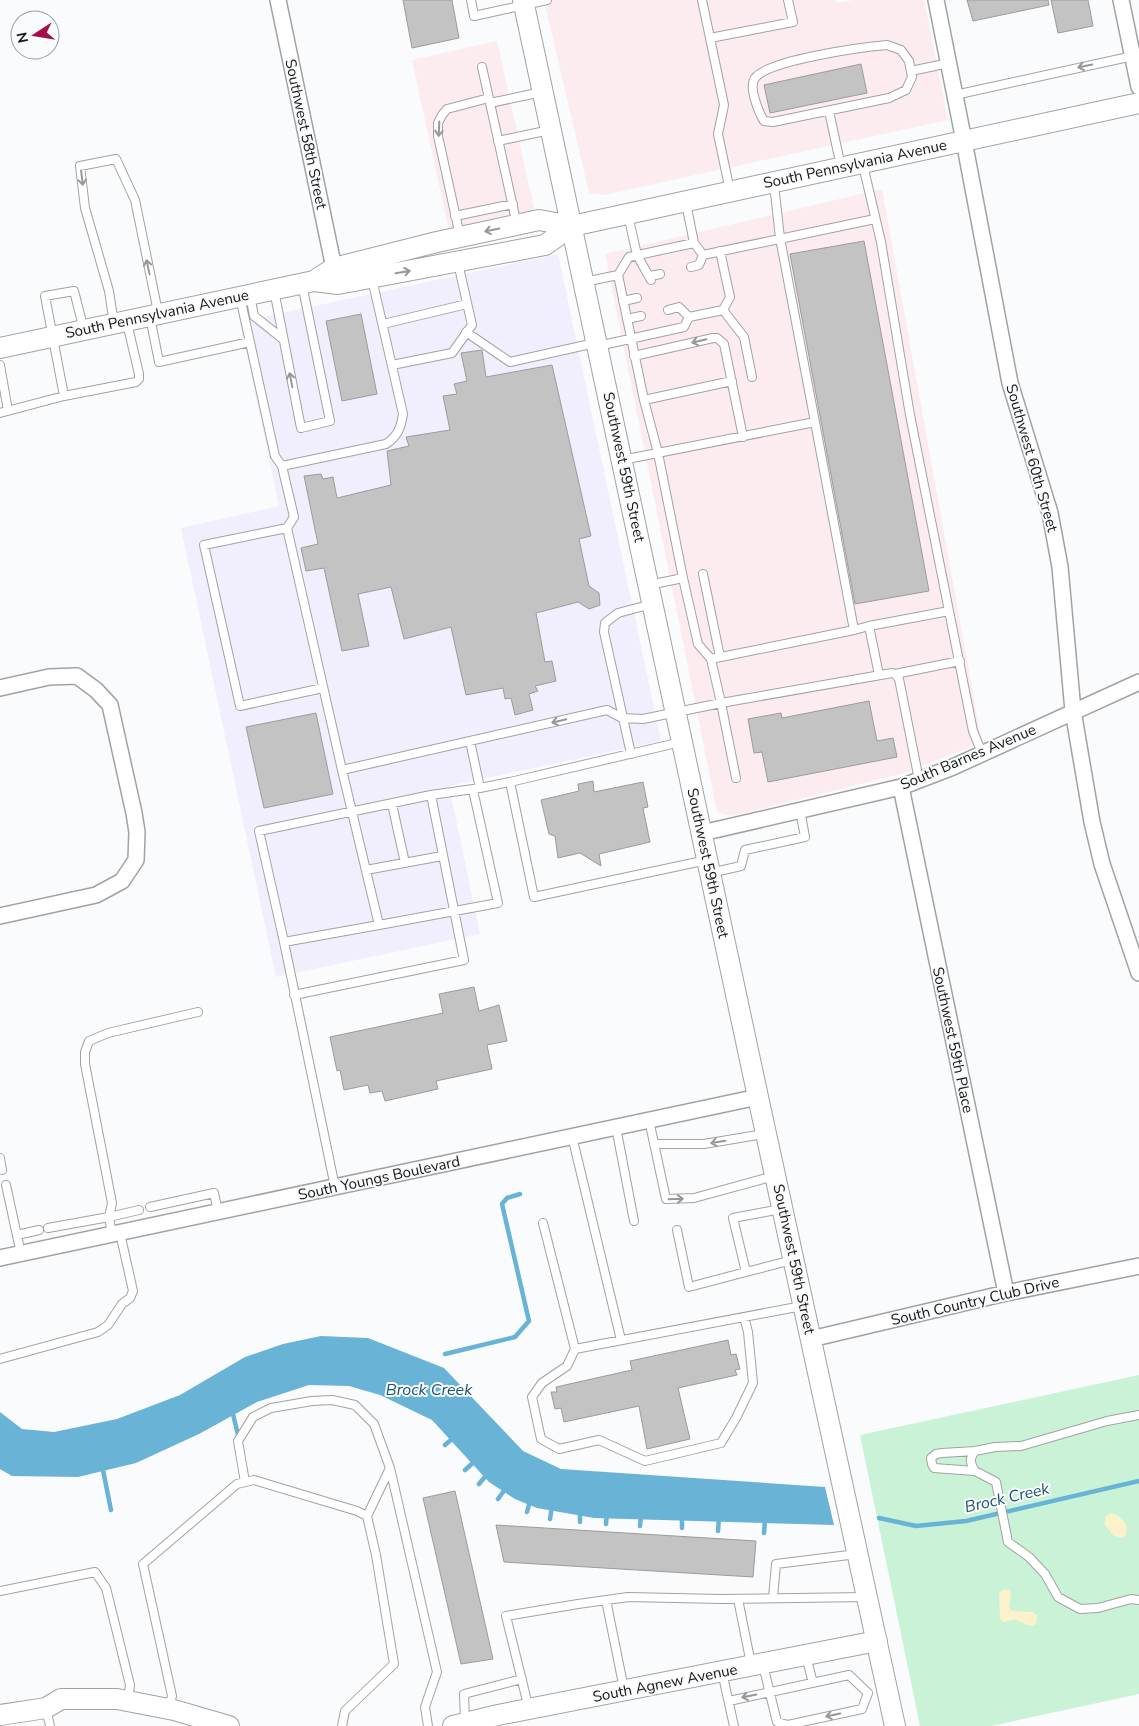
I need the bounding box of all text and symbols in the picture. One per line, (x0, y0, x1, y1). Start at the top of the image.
north arrow (10, 10, 60, 60)
text: N (12, 30, 33, 45)
street label: Southwest 58th Street (280, 57, 332, 212)
one-way arrow (1078, 62, 1094, 71)
one-way arrow (434, 121, 443, 137)
street label: South Pennsylvania Avenue (761, 135, 949, 193)
one-way arrow (77, 170, 87, 186)
one-way arrow (484, 226, 500, 235)
one-way arrow (143, 259, 153, 275)
one-way arrow (395, 267, 411, 277)
street label: South Pennsylvania Avenue (63, 285, 251, 343)
one-way arrow (691, 337, 707, 346)
one-way arrow (286, 372, 296, 388)
street label: Southwest 60th Street (1001, 382, 1063, 535)
street label: Southwest 59th Street (598, 390, 650, 545)
one-way arrow (552, 717, 568, 726)
street label: South Barnes Avenue (897, 719, 1039, 795)
street label: Southwest 59th Street (682, 786, 734, 941)
street label: Southwest 59th Place (928, 965, 978, 1115)
one-way arrow (711, 1137, 727, 1147)
street label: South Youngs Boulevard (296, 1151, 462, 1205)
street label: Southwest 59th Street (768, 1182, 820, 1337)
one-way arrow (667, 1194, 683, 1204)
street label: South Country Club Drive (889, 1272, 1061, 1330)
water label: Brock Creek (386, 1379, 473, 1401)
water label: Brock Creek (962, 1477, 1052, 1518)
street label: South Agnew Avenue (591, 1659, 739, 1707)
one-way arrow (742, 1692, 758, 1701)
one-way arrow (826, 1711, 842, 1721)

